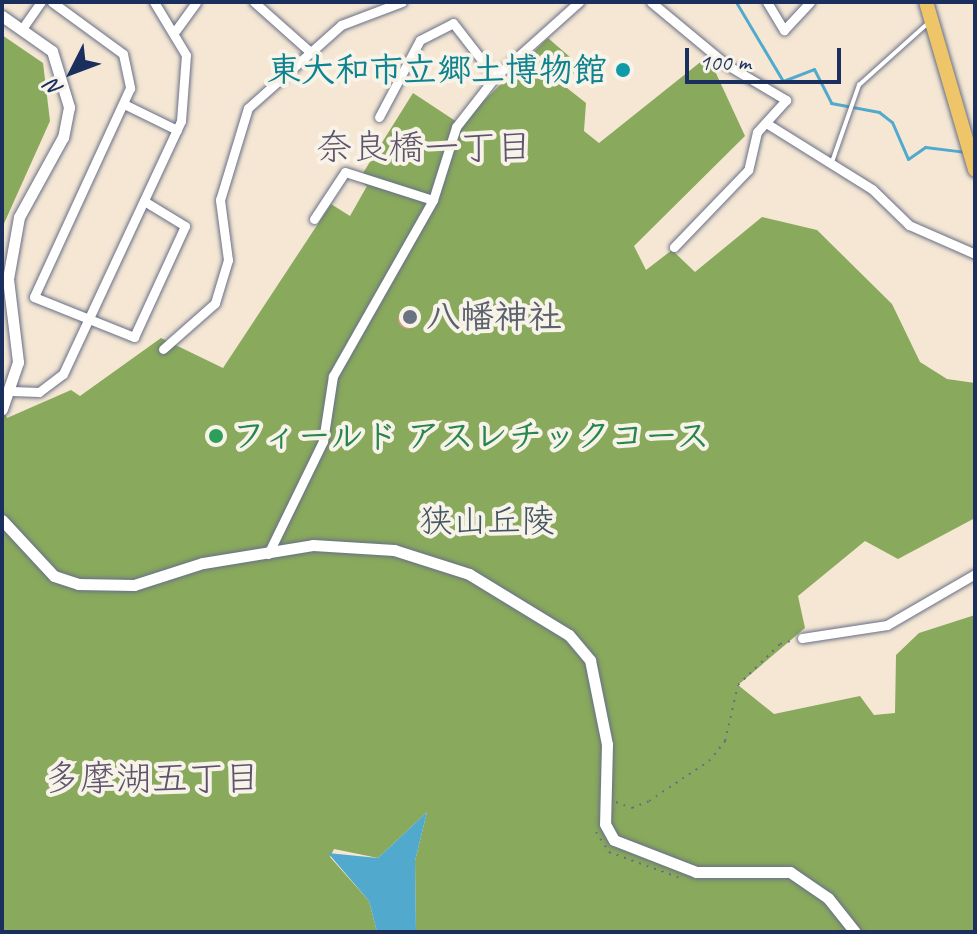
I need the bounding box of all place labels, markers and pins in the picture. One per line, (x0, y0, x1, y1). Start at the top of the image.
place label: 東大和市立郷土博物館 (267, 50, 607, 90)
marker: 東大和市立郷土博物館 (614, 61, 632, 79)
place label: 八幡神社 (426, 297, 562, 337)
marker: 八幡神社 (401, 308, 419, 326)
place label: フィールド アスレチックコース (232, 416, 716, 456)
marker: フィールド アスレチックコース (207, 427, 225, 445)

